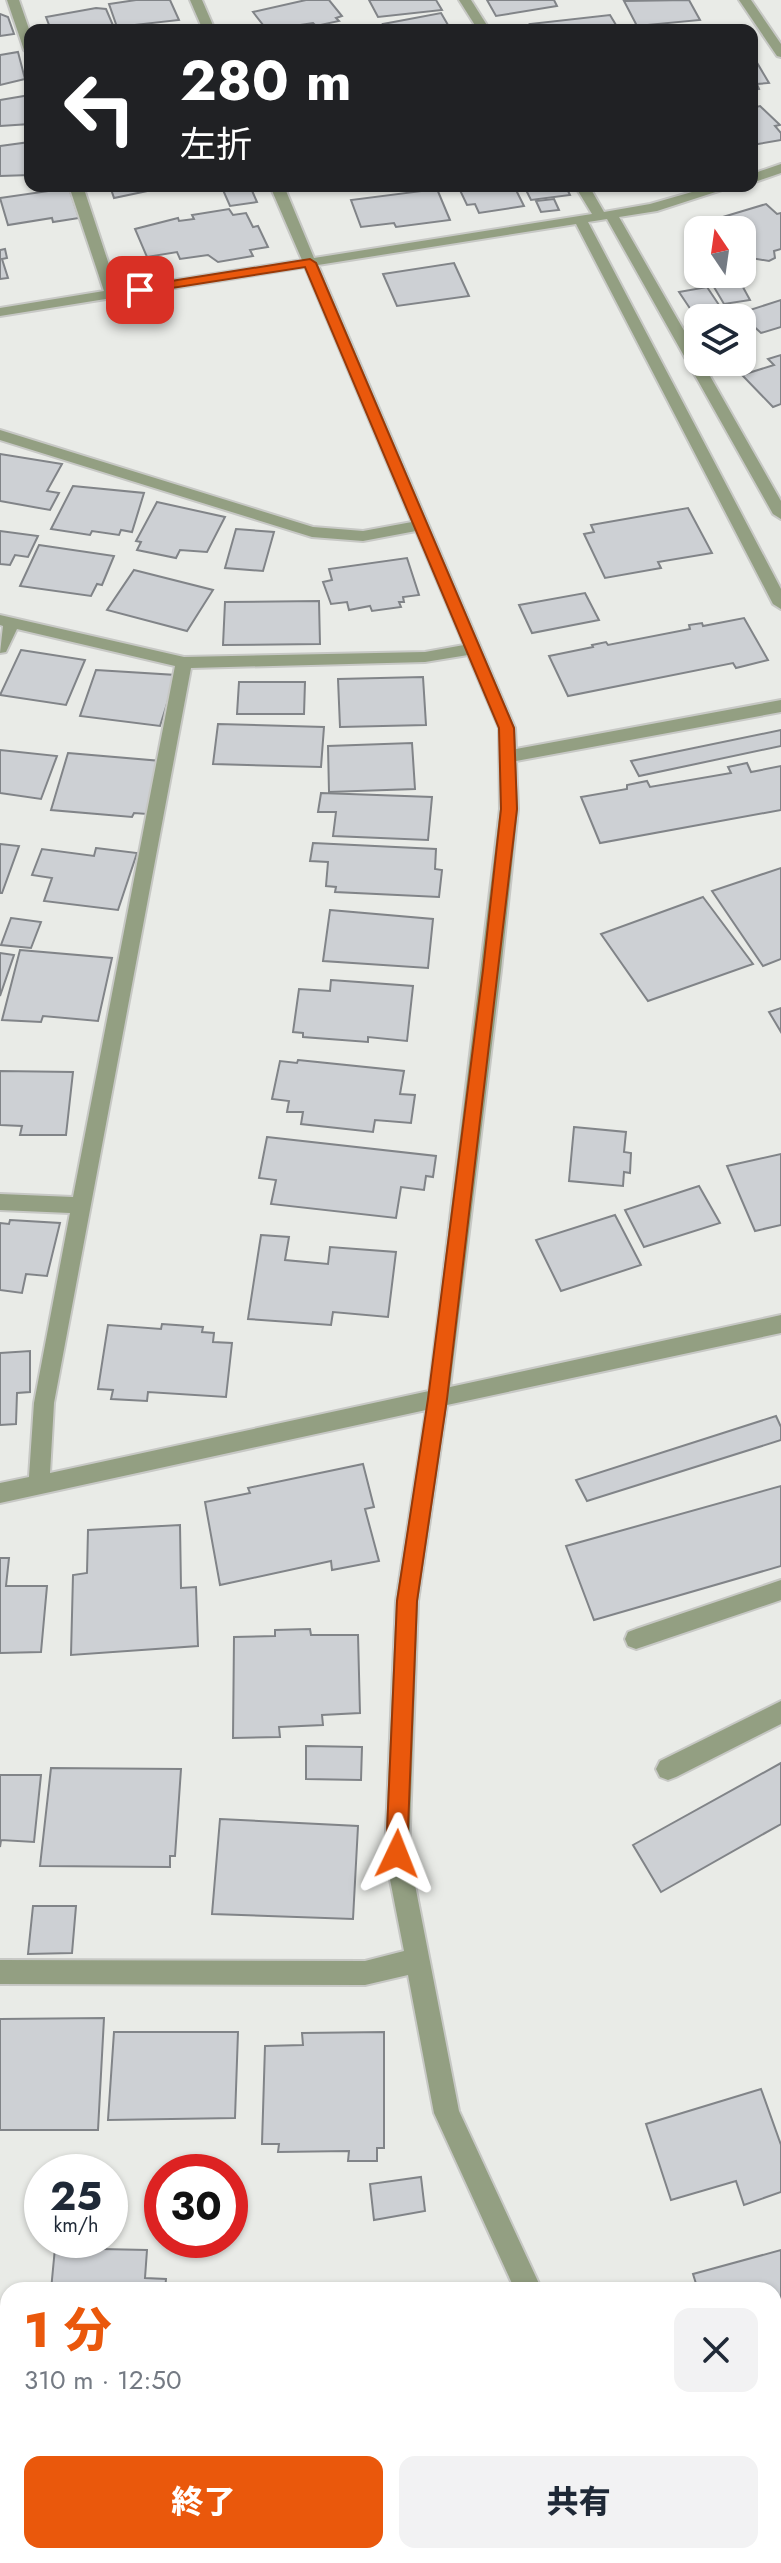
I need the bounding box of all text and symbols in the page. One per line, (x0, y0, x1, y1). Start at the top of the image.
text: 280 m (180, 40, 352, 121)
icon: left (48, 56, 152, 160)
text: 左折 (180, 118, 252, 170)
north arrow (684, 216, 756, 288)
map controls (684, 216, 756, 376)
pin (106, 256, 174, 324)
icon: arrive (118, 268, 162, 312)
button: layers (684, 304, 756, 376)
position arrow (355, 1812, 439, 1896)
speed limit sign: 30 (144, 2154, 248, 2258)
text: 25 (50, 2167, 102, 2225)
text: km/h (53, 2211, 99, 2240)
text: 1 分 (24, 2296, 112, 2365)
button: close (674, 2308, 758, 2392)
text: 310 m · 12:50 (24, 2361, 182, 2399)
button: 終了 (24, 2456, 383, 2548)
button: 共有 (399, 2456, 758, 2548)

